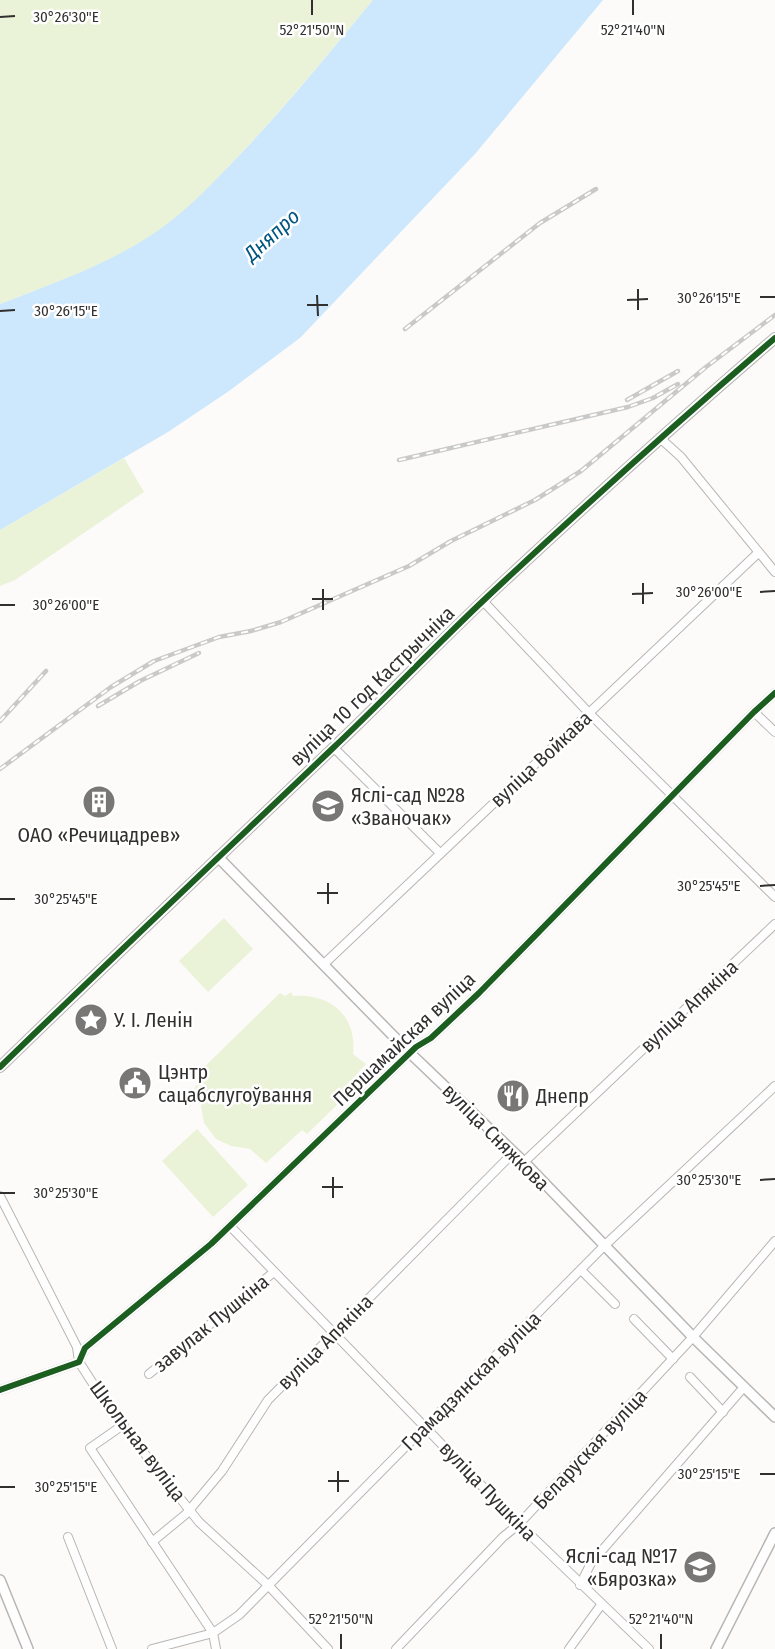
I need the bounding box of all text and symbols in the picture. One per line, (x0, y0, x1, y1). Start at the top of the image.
text: 30°26'30"E (33, 8, 99, 26)
text: 52°21'50"N (280, 21, 344, 39)
text: 52°21'40"N (601, 21, 665, 39)
water label: Дняпро (237, 203, 305, 268)
text: 30°26'15"E (677, 289, 741, 307)
text: 30°26'15"E (34, 302, 98, 320)
text: 30°26'00"E (676, 583, 742, 601)
text: 30°26'00"E (33, 596, 99, 614)
street label: вуліца 10 год Кастрычніка (285, 601, 459, 771)
street label: вуліца Войкава (485, 706, 597, 812)
place label: Яслі-сад №28 «Званочак» (351, 783, 465, 830)
building icon: ОАО «Речицадрев» (81, 784, 117, 820)
school or university icon: Яслі-сад №28 «Званочак» (310, 788, 346, 824)
place label: ОАО «Речицадрев» (18, 823, 180, 847)
text: 30°25'45"E (677, 877, 741, 895)
text: 30°25'45"E (34, 890, 98, 908)
street label: вуліца Апякіна (635, 955, 743, 1057)
street label: Першамайская вуліца (328, 967, 480, 1111)
place icon: У. І. Ленін (73, 1002, 109, 1038)
place label: У. І. Ленін (113, 1008, 193, 1032)
place label: Цэнтр сацабслугоўвання (158, 1060, 312, 1107)
public building icon: Цэнтр сацабслугоўвання (117, 1065, 153, 1101)
street label: вуліца Сняжкова (437, 1078, 555, 1196)
restaurant icon: Днепр (495, 1078, 531, 1114)
place label: Днепр (535, 1084, 589, 1108)
text: 30°25'30"E (677, 1171, 741, 1189)
text: 30°25'30"E (34, 1184, 98, 1202)
street label: завулак Пушкіна (149, 1269, 273, 1377)
street label: вуліца Апякіна (272, 1289, 378, 1395)
street label: Грамадзянская вуліца (396, 1306, 546, 1456)
street label: Школьная вуліца (85, 1376, 191, 1506)
street label: Беларуская вуліца (528, 1384, 652, 1514)
street label: вуліца Пушкіна (435, 1436, 541, 1546)
text: 30°25'15"E (678, 1465, 740, 1483)
text: 30°25'15"E (35, 1478, 97, 1496)
place label: Яслі-сад №17 «Бярозка» (566, 1544, 677, 1591)
school or university icon: Яслі-сад №17 «Бярозка» (682, 1549, 718, 1585)
text: 52°21'50"N (309, 1610, 373, 1628)
text: 52°21'40"N (629, 1610, 693, 1628)

